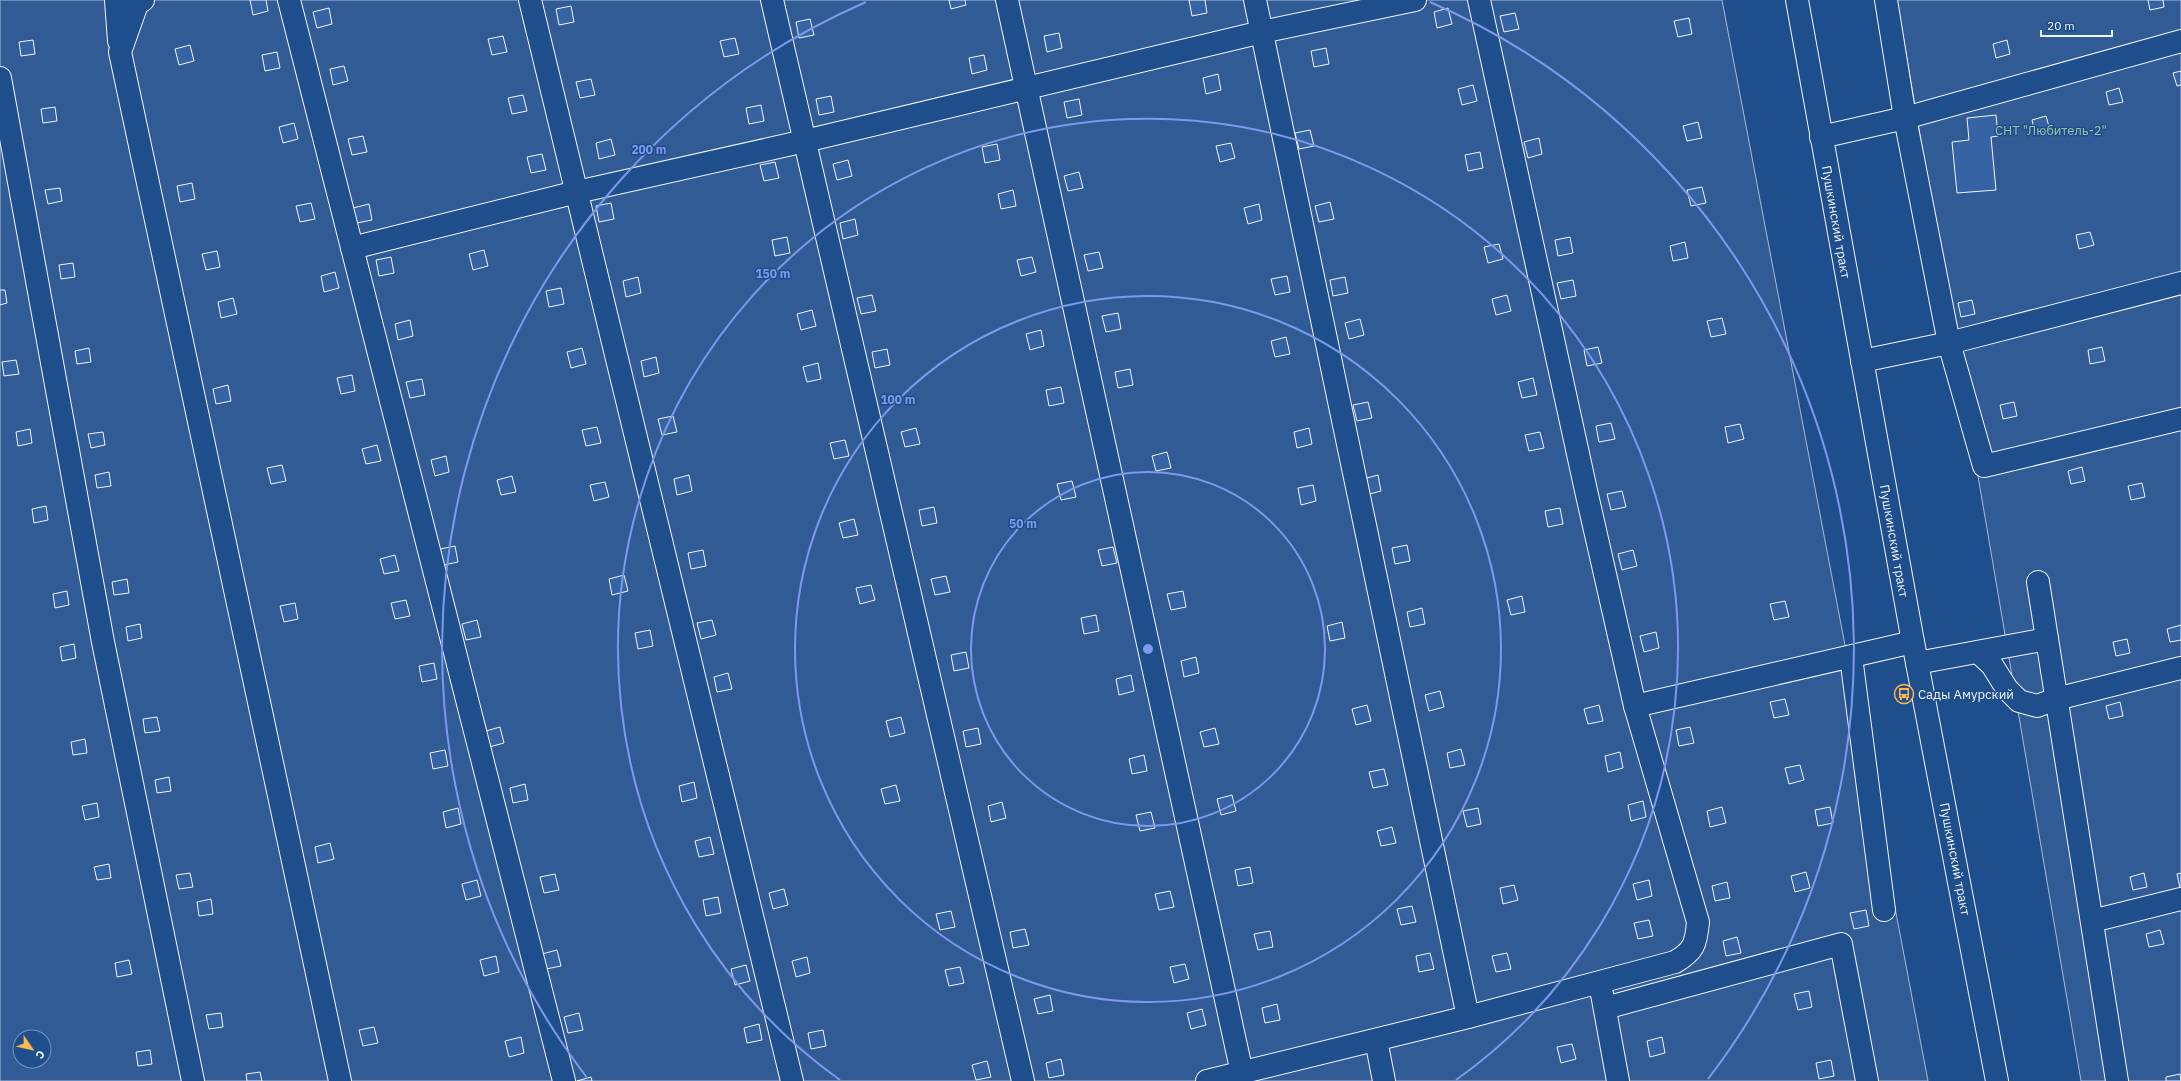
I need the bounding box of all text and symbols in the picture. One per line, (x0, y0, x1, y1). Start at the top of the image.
scale bar (2041, 12, 2112, 38)
text: 20 m (2047, 18, 2075, 33)
park label: СНТ "Любитель-2" (1995, 122, 2107, 139)
text: 200 m (631, 142, 667, 157)
street label: Пушкинский тракт (1818, 164, 1854, 280)
text: 150 m (755, 266, 791, 281)
text: 100 m (880, 392, 916, 407)
street label: Пушкинский тракт (1876, 483, 1912, 599)
text: 50 m (1009, 516, 1037, 531)
centre of rings (1141, 642, 1155, 656)
bus stop icon: Сады Амурский (1893, 683, 1915, 705)
place label: Сады Амурский (1918, 686, 2014, 703)
street label: Пушкинский тракт (1936, 801, 1974, 917)
north arrow (12, 1029, 52, 1069)
text: С (32, 1048, 48, 1061)

